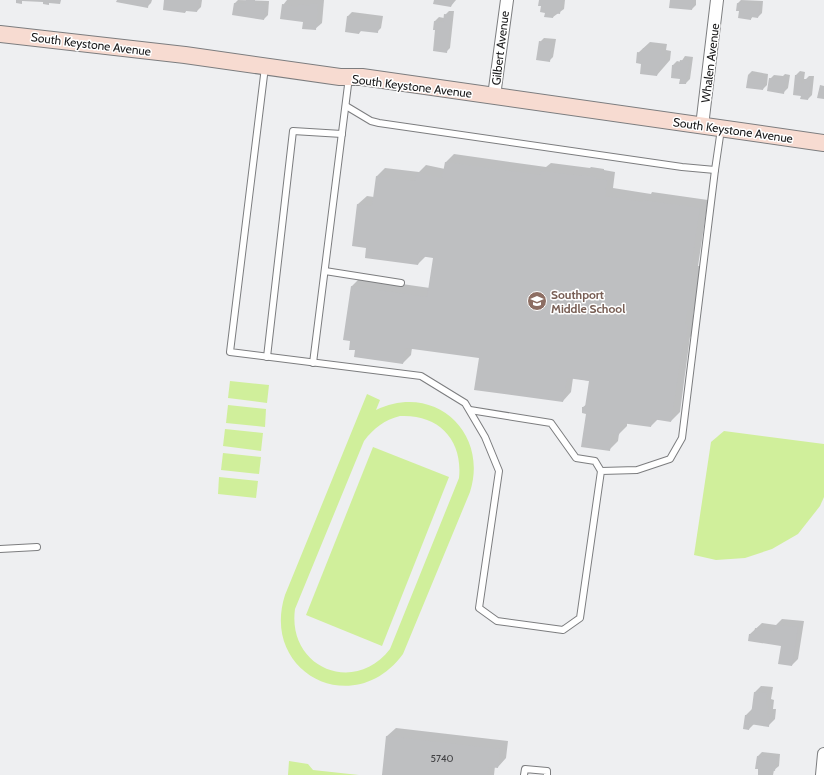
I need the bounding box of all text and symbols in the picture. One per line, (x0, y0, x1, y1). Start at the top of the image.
street label: Gilbert Avenue (488, 10, 512, 86)
street label: Whalen Avenue (698, 22, 722, 104)
street label: South Keystone Avenue (30, 29, 152, 59)
street label: South Keystone Avenue (351, 71, 473, 101)
street label: South Keystone Avenue (672, 114, 794, 146)
place label: Southport Middle School (551, 287, 625, 316)
school or university icon: Southport Middle School (526, 290, 548, 312)
house number: 5740 (431, 752, 453, 765)

